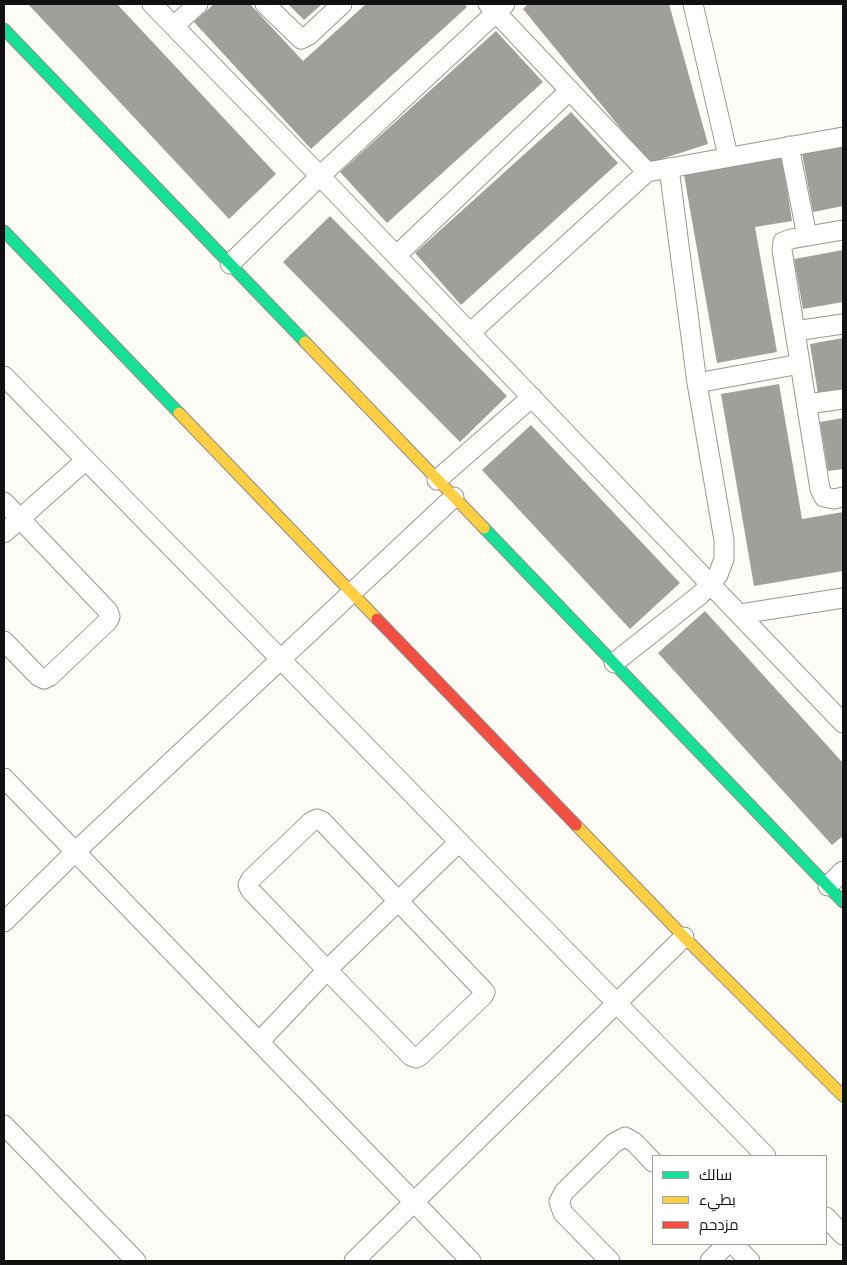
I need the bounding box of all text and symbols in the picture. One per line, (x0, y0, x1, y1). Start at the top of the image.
legend (652, 1155, 827, 1245)
text: سالك (699, 1162, 732, 1185)
text: بطيء (699, 1187, 736, 1210)
text: مزدحم (699, 1212, 739, 1235)

